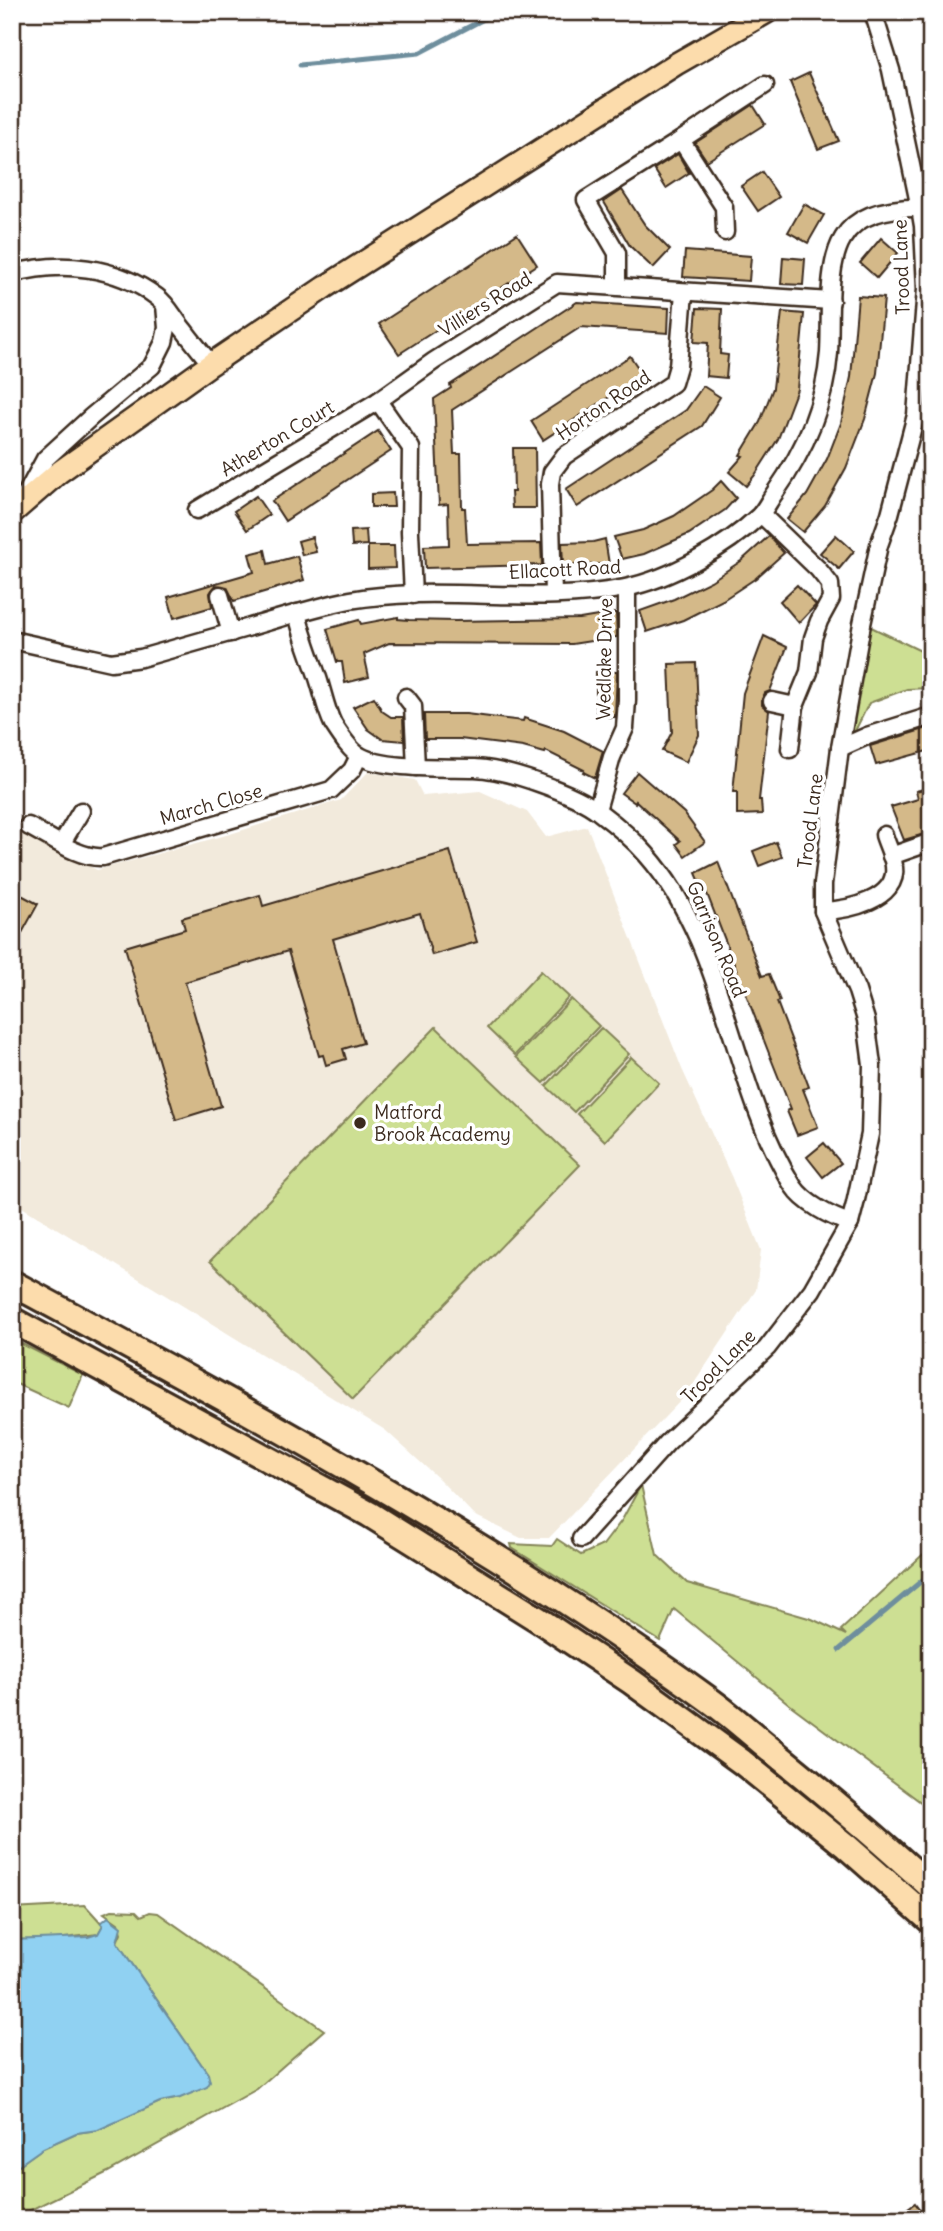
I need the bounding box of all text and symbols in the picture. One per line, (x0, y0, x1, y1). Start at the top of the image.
street label: Trood Lane (887, 219, 915, 315)
street label: Villiers Road (434, 266, 536, 342)
street label: Horton Road (551, 365, 655, 445)
street label: Atherton Court (216, 395, 338, 481)
street label: Ellacott Road (508, 554, 622, 584)
street label: Wedlake Drive (591, 598, 617, 720)
street label: Trood Lane (792, 772, 828, 870)
street label: March Close (157, 778, 265, 830)
street label: Garrison Road (682, 877, 752, 1001)
place label: Matford Brook Academy (374, 1100, 511, 1146)
marker: Matford Brook Academy (352, 1115, 368, 1131)
street label: Trood Lane (676, 1324, 760, 1408)

